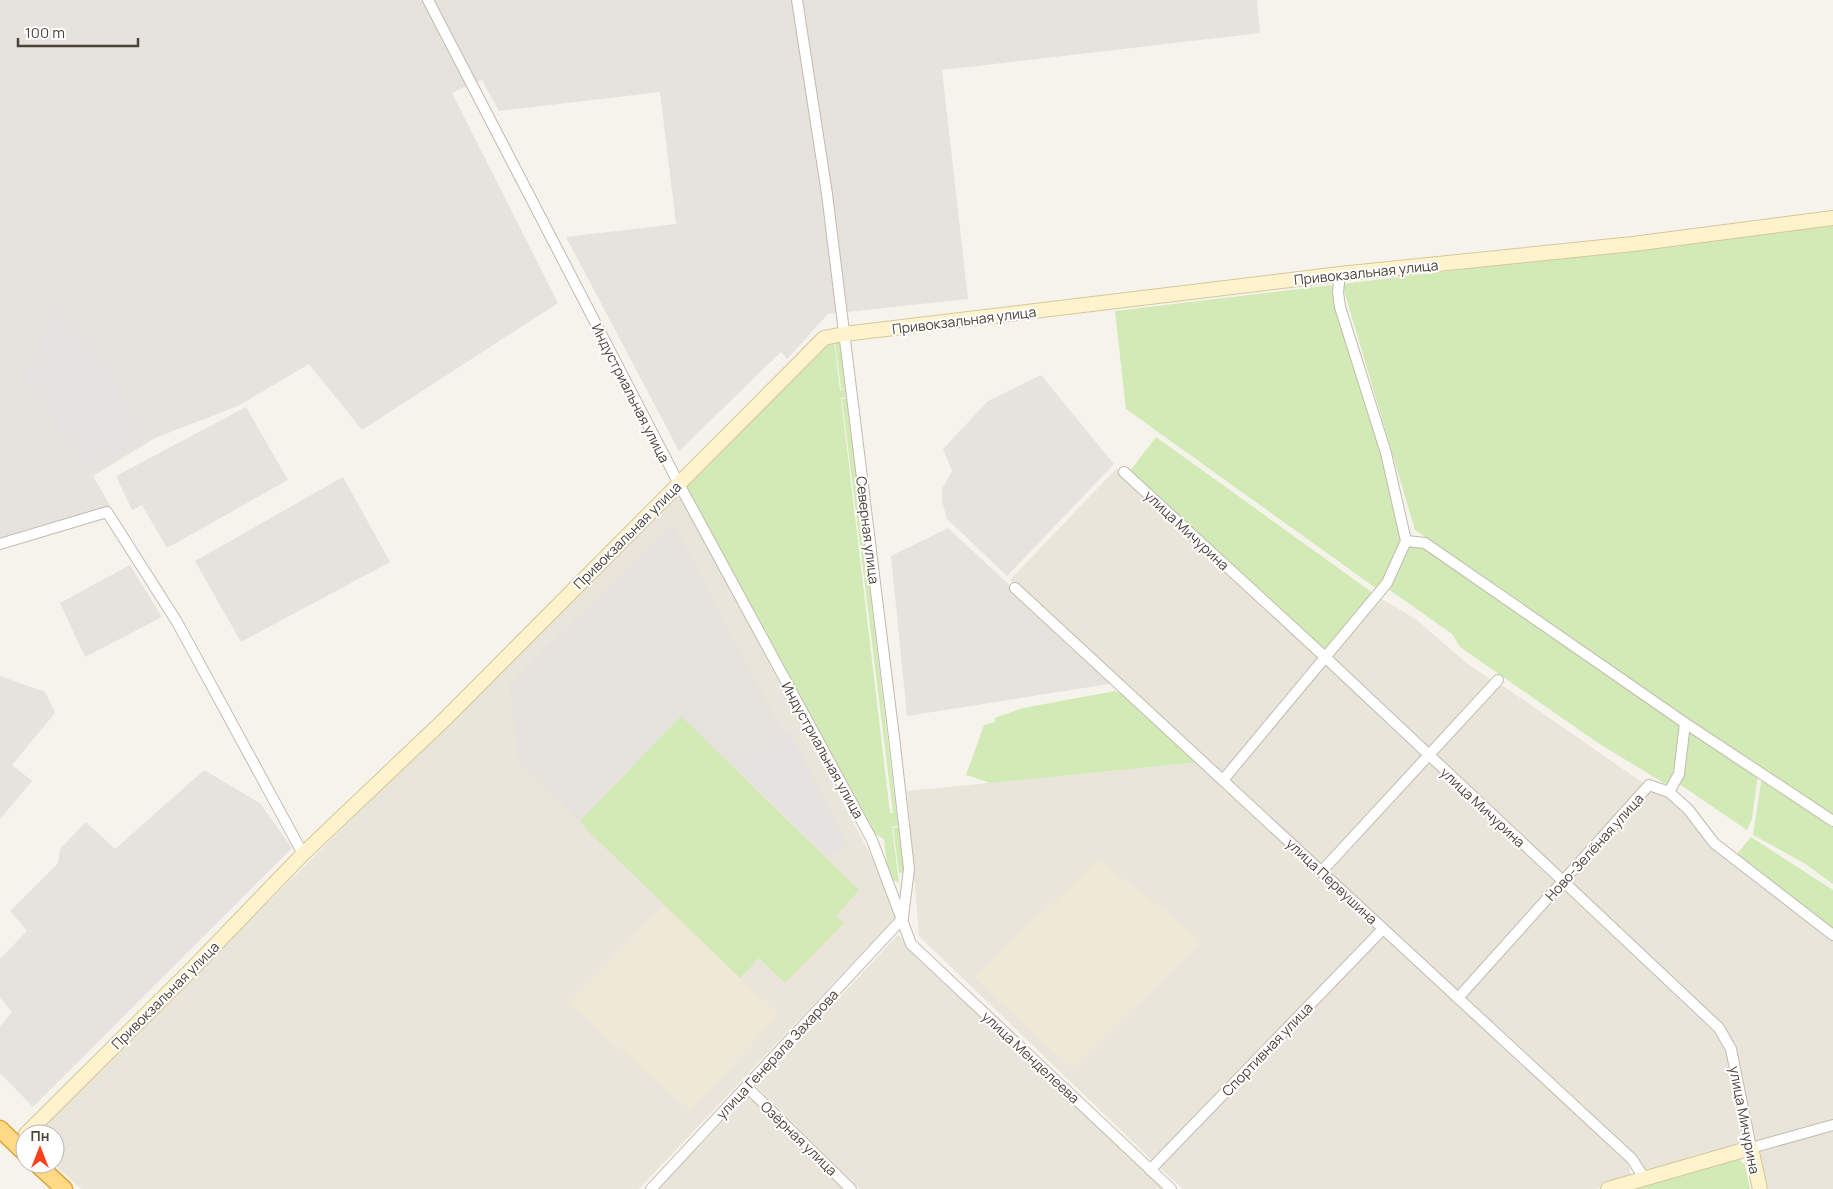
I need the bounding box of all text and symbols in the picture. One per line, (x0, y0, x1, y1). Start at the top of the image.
scale bar (18, 15, 138, 47)
text: 100 m (25, 22, 65, 43)
street label: Привокзальная улица (1293, 255, 1439, 289)
street label: Привокзальная улица (891, 302, 1037, 338)
street label: Индустриальная улица (588, 320, 674, 466)
street label: Северная улица (852, 475, 884, 585)
street label: Привокзальная улица (569, 477, 685, 593)
street label: улица Мичурина (1141, 486, 1233, 574)
street label: Индустриальная улица (777, 678, 869, 822)
street label: улица Мичурина (1437, 763, 1529, 851)
street label: Ново-Зелёная улица (1541, 789, 1647, 905)
street label: улица Первушина (1282, 834, 1382, 928)
street label: Привокзальная улица (107, 937, 223, 1053)
street label: улица Генерала Захарова (712, 985, 842, 1123)
street label: Спортивная улица (1217, 998, 1317, 1100)
street label: улица Менделеева (978, 1007, 1084, 1107)
street label: улица Мичурина (1725, 1064, 1765, 1176)
street label: Озёрная улица (757, 1097, 841, 1179)
north arrow (15, 1124, 65, 1174)
text: Пн (31, 1126, 49, 1145)

